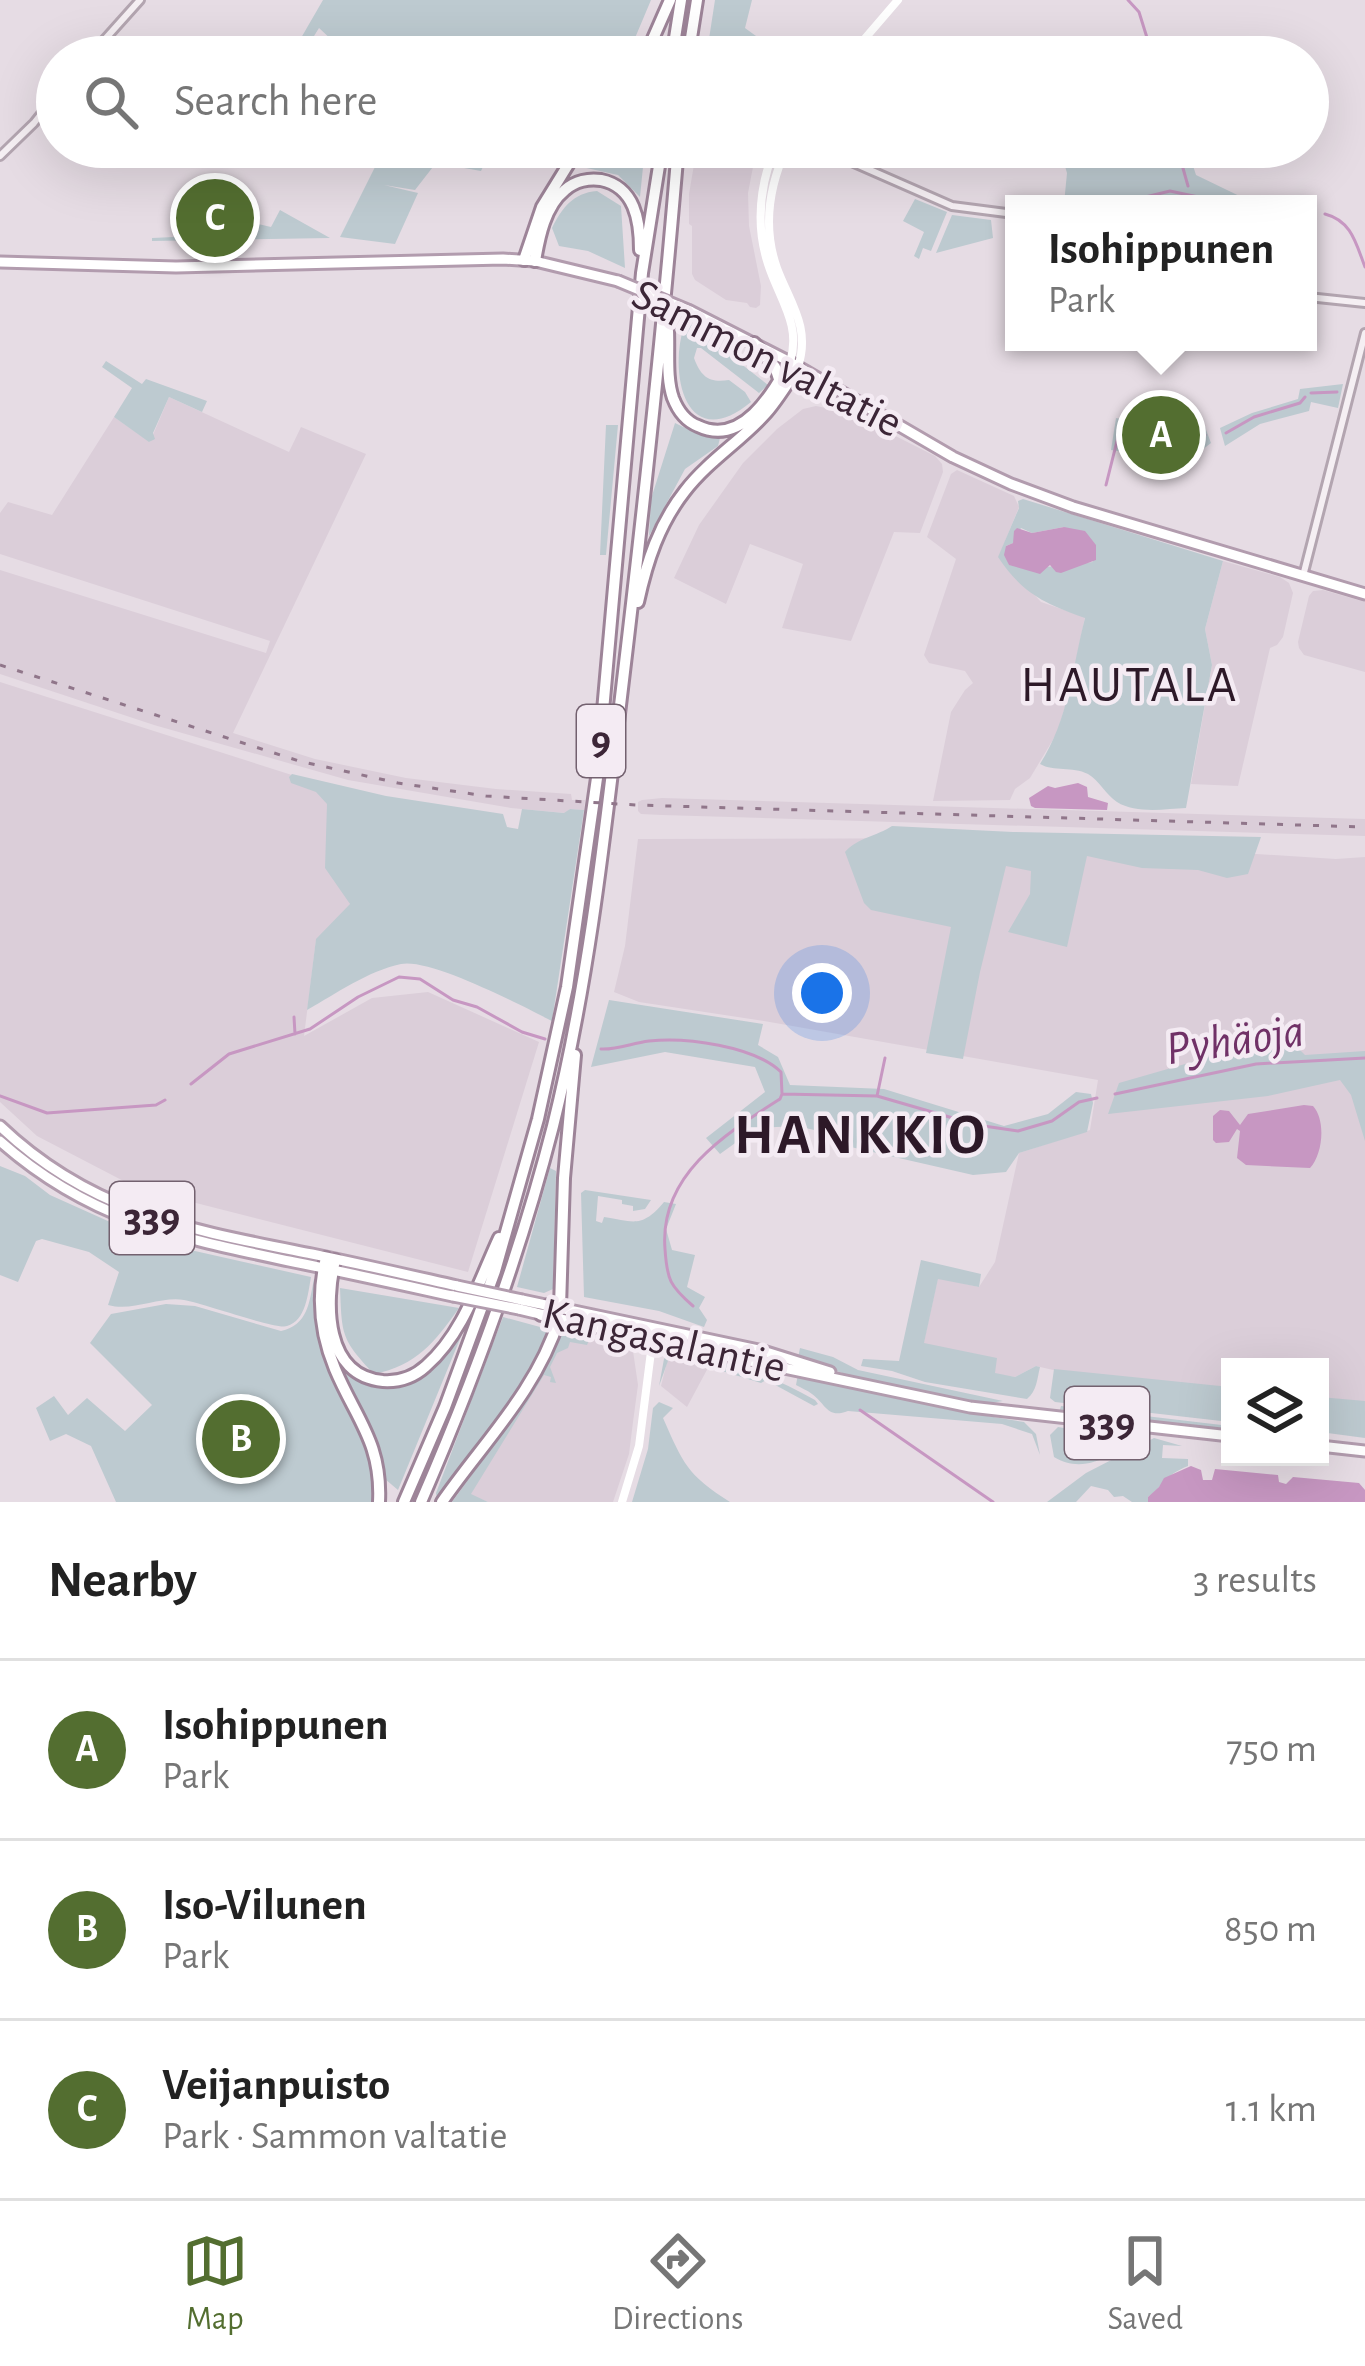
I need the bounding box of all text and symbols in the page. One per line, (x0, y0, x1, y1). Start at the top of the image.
search box (36, 36, 1329, 168)
icon: search (78, 69, 144, 135)
text: Search here (174, 79, 377, 124)
pin: C (176, 173, 254, 263)
popup (1005, 195, 1317, 351)
text: Isohippunen (1048, 227, 1274, 272)
street label: Sammon valtatie (625, 272, 909, 446)
text: Park (1048, 281, 1115, 320)
pin: A (1122, 390, 1200, 480)
district label: HAUTALA (1021, 660, 1239, 711)
road number: 9 (577, 705, 625, 777)
your location (792, 963, 852, 1023)
water label: Pyhäoja (1163, 1008, 1307, 1074)
district label: HANKKIO (734, 1107, 988, 1164)
road number: 339 (110, 1182, 194, 1254)
street label: Kangasalantie (538, 1291, 790, 1391)
map controls (1221, 1358, 1329, 1466)
button: layers (1221, 1358, 1329, 1466)
road number: 339 (1065, 1387, 1149, 1459)
pin: B (202, 1394, 280, 1484)
text: Nearby (48, 1555, 197, 1606)
text: 3 results (1193, 1561, 1317, 1600)
text: Isohippunen (162, 1703, 389, 1748)
text: A (75, 1730, 99, 1769)
text: 750 m (1226, 1730, 1317, 1769)
text: Park (162, 1757, 229, 1796)
text: Iso-Vilunen (162, 1883, 367, 1928)
text: B (76, 1910, 98, 1949)
text: 850 m (1224, 1910, 1317, 1949)
text: Park (162, 1937, 229, 1976)
text: Veijanpuisto (162, 2063, 390, 2108)
text: C (77, 2090, 97, 2129)
text: 1.1 km (1226, 2090, 1317, 2129)
text: Park · Sammon valtatie (162, 2117, 508, 2156)
tab: Map (182, 2228, 248, 2340)
tab: Directions (612, 2228, 743, 2340)
tab: Saved (1107, 2228, 1183, 2340)

